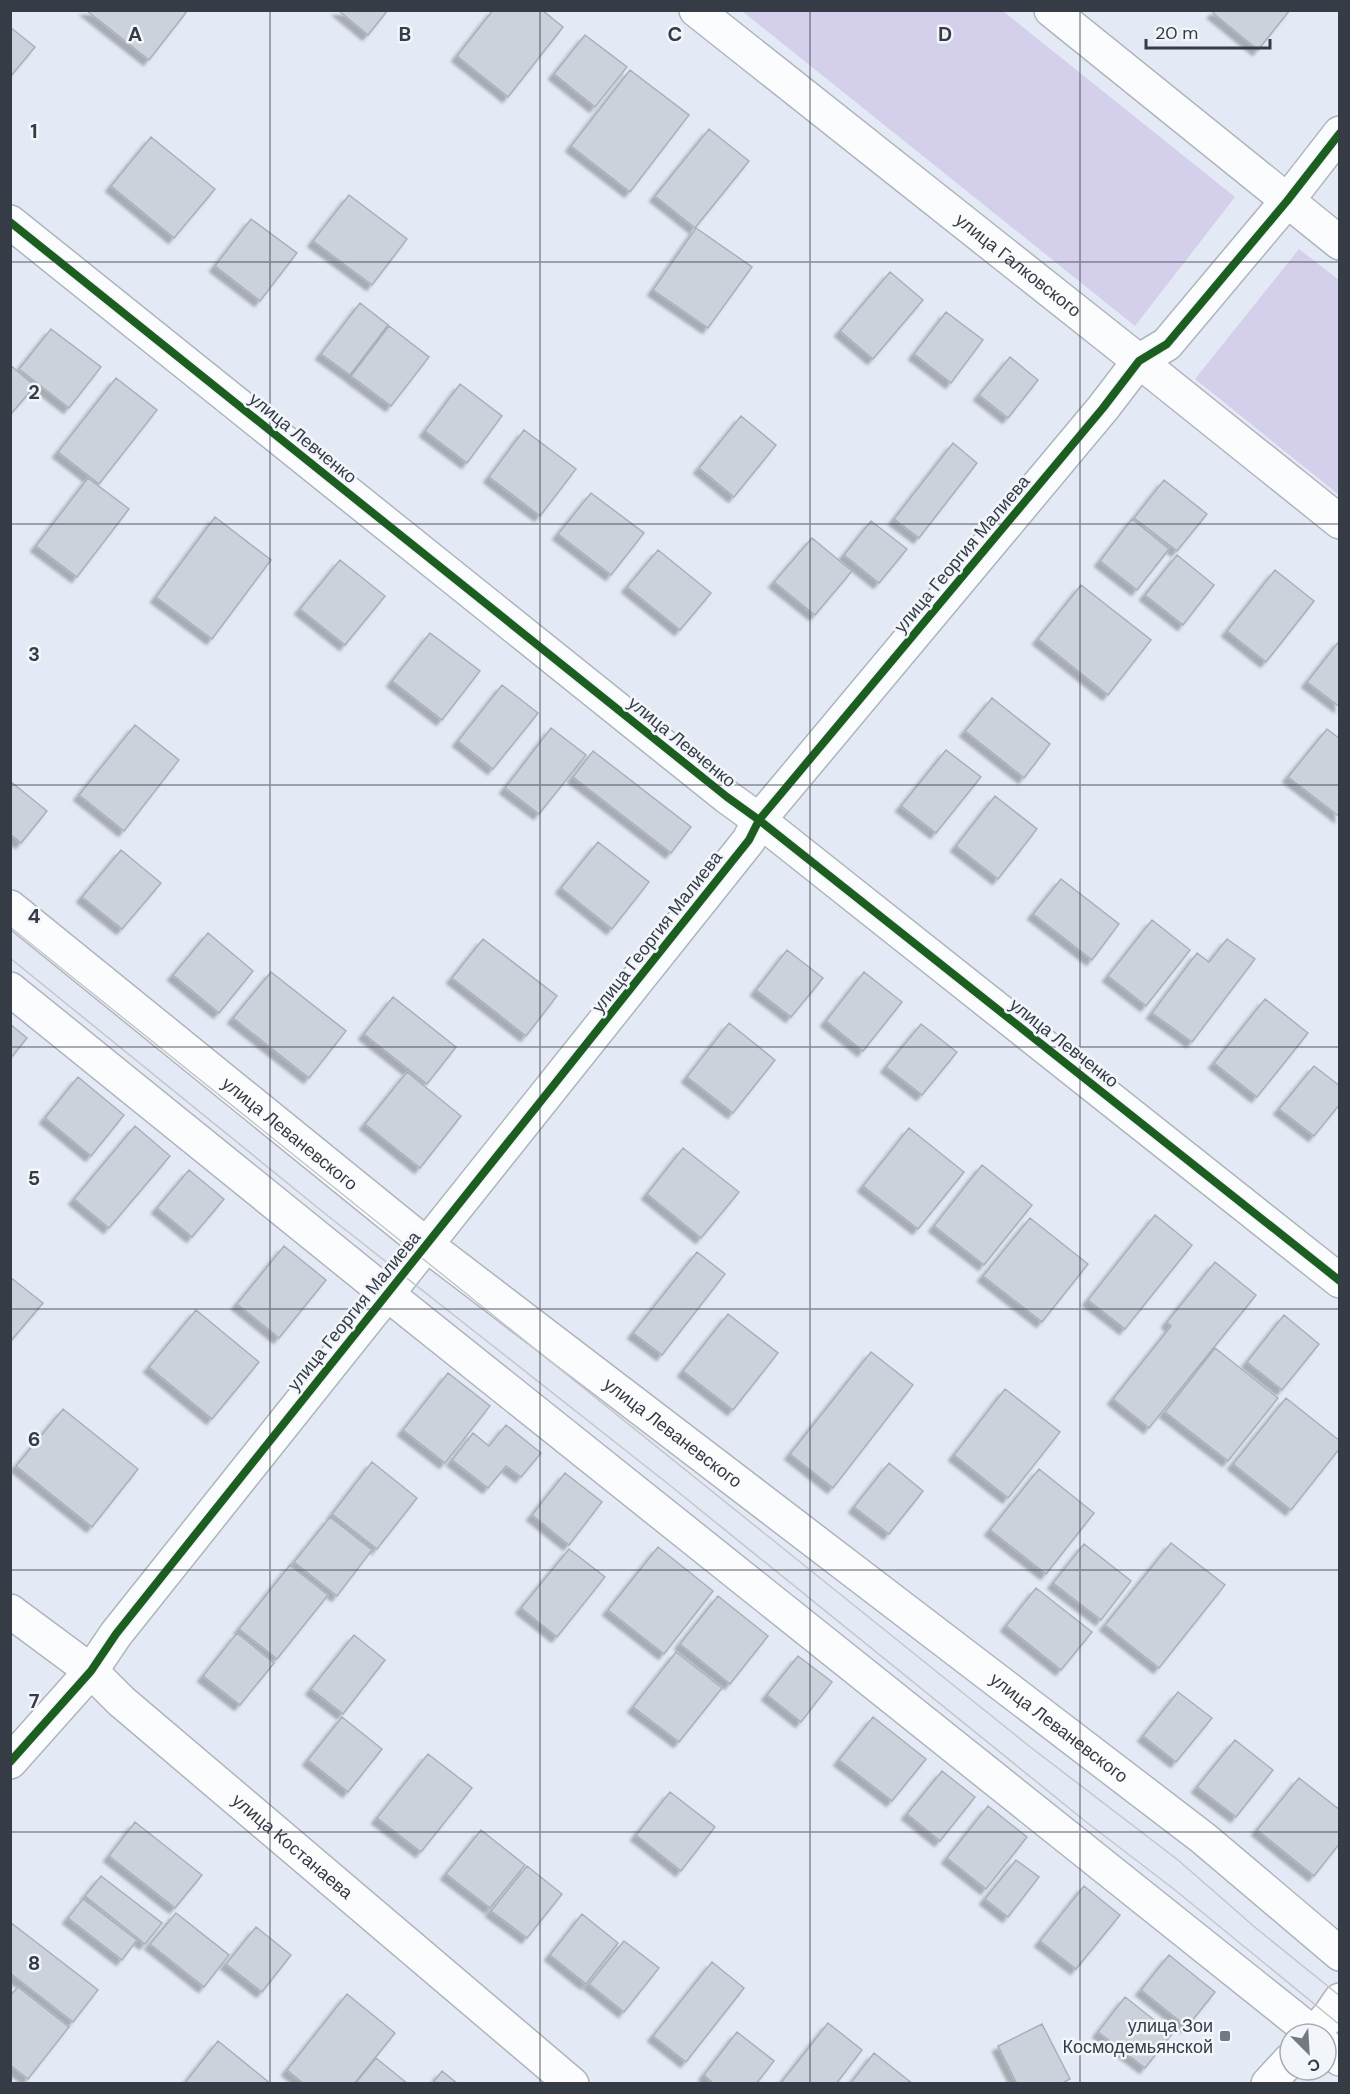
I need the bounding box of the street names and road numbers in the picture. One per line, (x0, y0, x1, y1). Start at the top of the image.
street label: улица Галковского (950, 208, 1086, 323)
street label: улица Левченко (244, 387, 362, 489)
street label: улица Георгия Малиева (889, 469, 1036, 638)
street label: улица Левченко (623, 691, 741, 793)
street label: улица Георгия Малиева (586, 845, 728, 1018)
street label: улица Левченко (1004, 993, 1124, 1093)
street label: улица Леваневского (217, 1071, 363, 1196)
street label: улица Георгия Малиева (282, 1225, 427, 1396)
street label: улица Леваневского (599, 1372, 747, 1493)
street label: улица Леваневского (985, 1667, 1133, 1788)
street label: улица Костанаева (227, 1788, 358, 1905)

